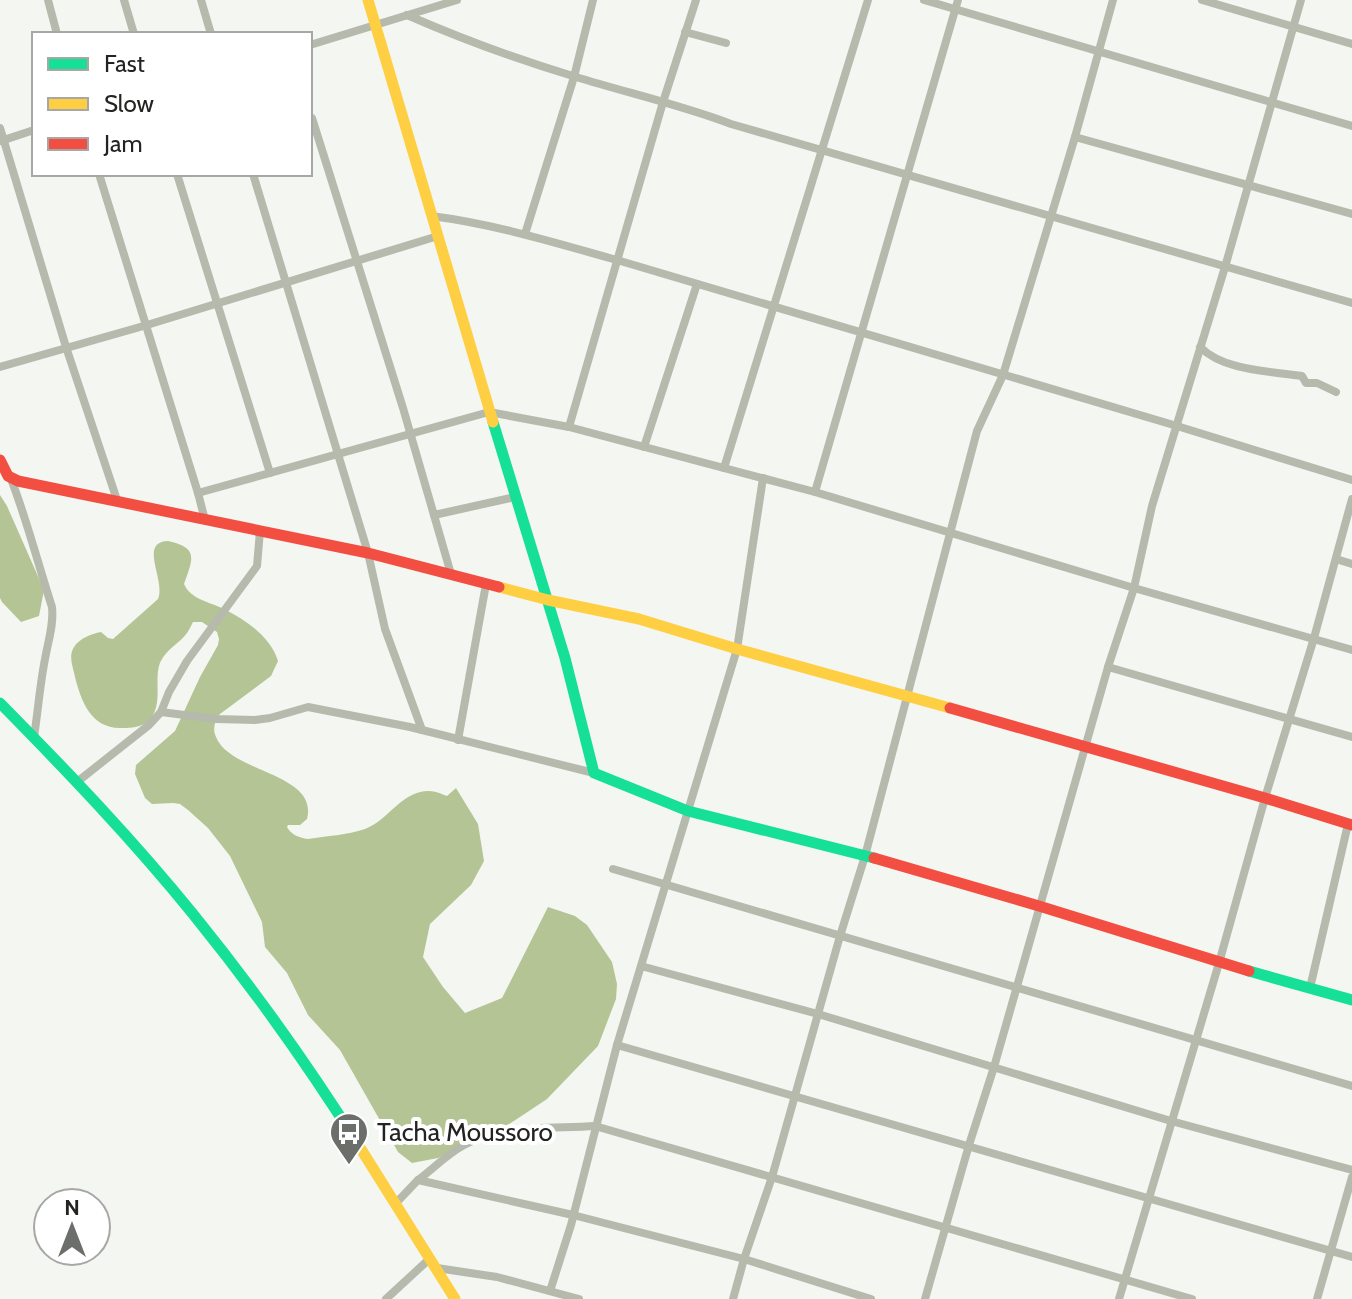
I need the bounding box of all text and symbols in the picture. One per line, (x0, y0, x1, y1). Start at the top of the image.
legend (32, 32, 312, 176)
text: Fast (104, 49, 145, 78)
text: Slow (104, 89, 154, 118)
text: Jam (103, 129, 142, 158)
bus stop icon: Tacha Moussoro (328, 1111, 370, 1166)
place label: Tacha Moussoro (377, 1116, 553, 1148)
north arrow (32, 1187, 112, 1267)
text: N (64, 1194, 80, 1221)

